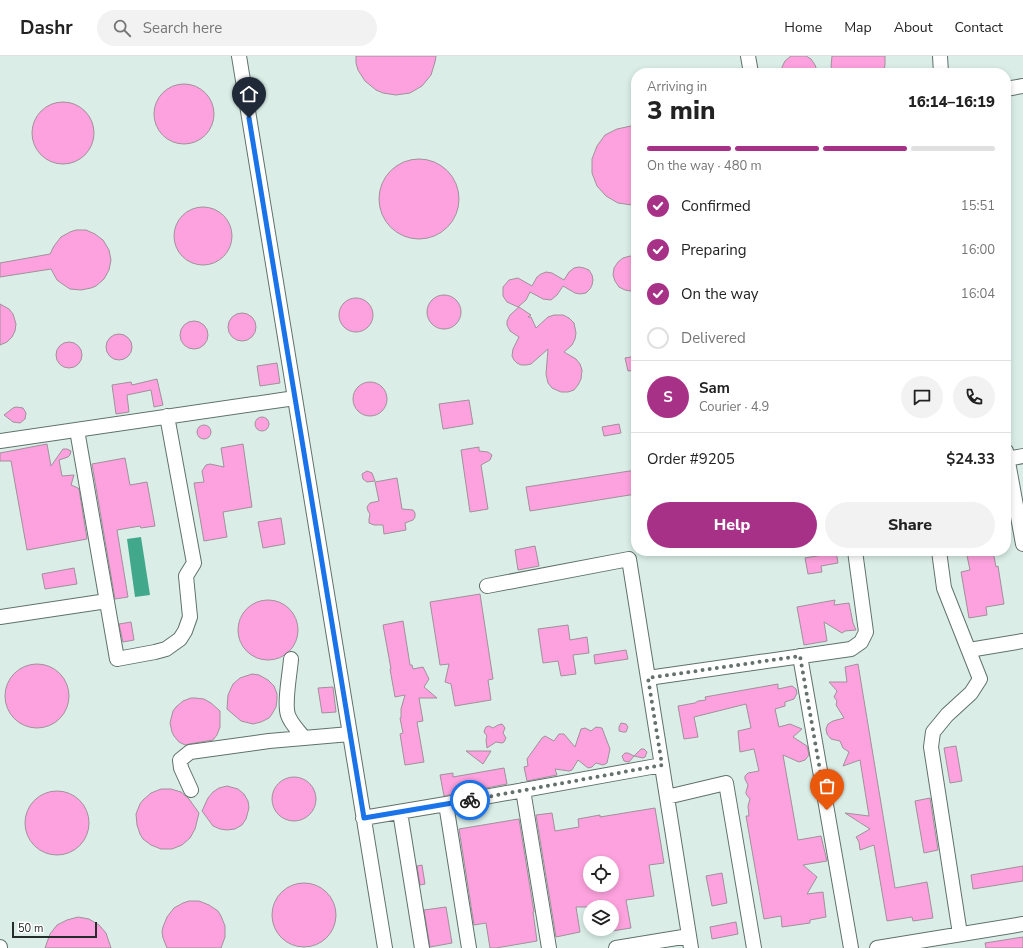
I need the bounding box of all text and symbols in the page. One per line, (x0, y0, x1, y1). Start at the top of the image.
search box (97, 10, 377, 46)
text: Dashr (20, 15, 73, 41)
icon: search (111, 17, 133, 39)
text: Search here (143, 18, 222, 38)
text: Home (784, 18, 822, 37)
text: Map (844, 18, 872, 37)
text: About (894, 18, 933, 37)
text: Contact (955, 18, 1003, 37)
pin (232, 77, 266, 118)
text: Arriving in (647, 78, 707, 96)
icon: home (238, 83, 260, 105)
text: 16:14–16:19 (908, 92, 995, 112)
text: 3 min (647, 93, 715, 128)
text: On the way · 480 m (647, 157, 762, 175)
icon: check (647, 195, 669, 217)
text: Confirmed (681, 196, 751, 216)
text: 15:51 (961, 197, 995, 215)
icon: check (647, 239, 669, 261)
text: Preparing (681, 240, 746, 260)
text: 16:00 (961, 241, 995, 259)
icon: check (647, 283, 669, 305)
text: On the way (681, 284, 759, 304)
text: 16:04 (961, 285, 995, 303)
text: Delivered (681, 328, 746, 348)
button: chat (901, 376, 943, 418)
button: phone (953, 376, 995, 418)
text: Sam (699, 378, 730, 398)
text: S (663, 387, 673, 407)
text: Courier · 4.9 (699, 398, 769, 416)
text: Order #9205 (647, 449, 735, 469)
text: $24.33 (946, 449, 995, 469)
button: Help (647, 502, 817, 548)
button: Share (825, 502, 995, 548)
pin (810, 769, 844, 810)
icon: bag (816, 775, 838, 797)
courier (450, 780, 490, 820)
icon: bike (459, 789, 481, 811)
map controls (583, 856, 619, 936)
button: locate (583, 856, 619, 892)
button: layers (583, 900, 619, 936)
scale bar (12, 920, 97, 939)
text: 50 m (18, 921, 43, 936)

